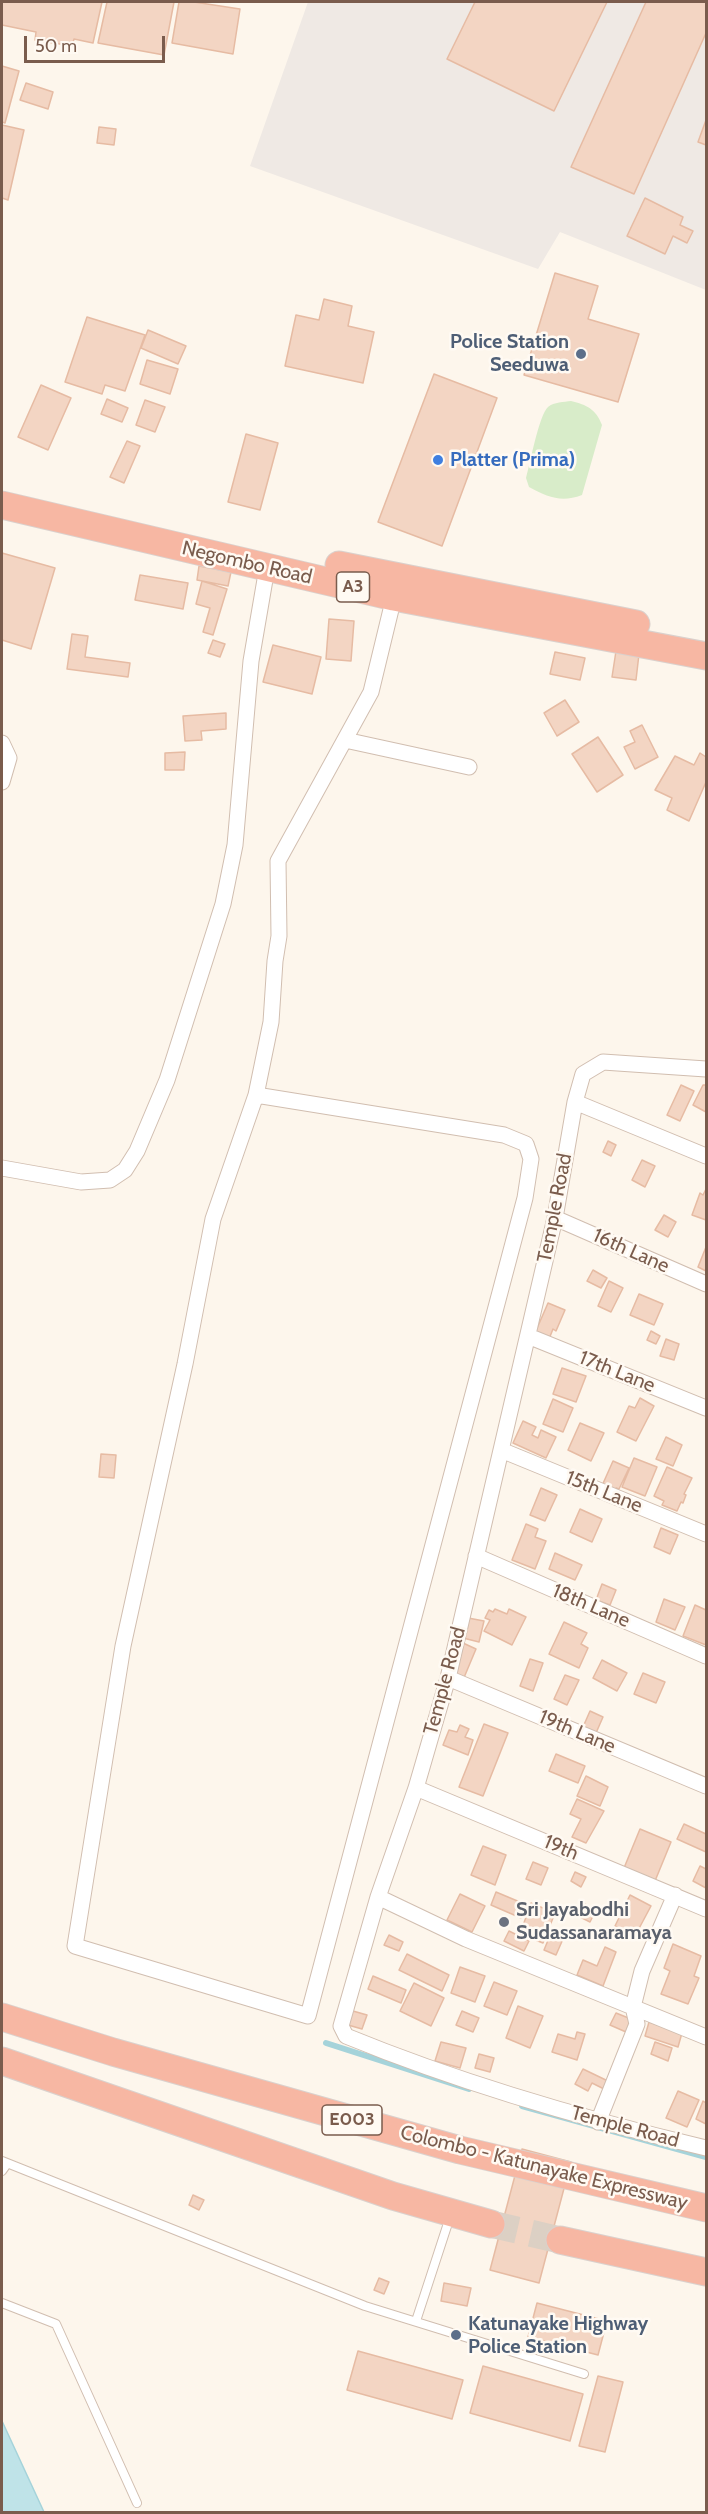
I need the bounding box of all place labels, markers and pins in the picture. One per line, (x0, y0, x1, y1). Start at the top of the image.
place label: Police Station Seeduwa (450, 330, 569, 377)
marker: Police Station Seeduwa (574, 347, 588, 361)
place label: Platter (Prima) (450, 448, 575, 472)
marker: Platter (Prima) (431, 453, 445, 467)
place label: Sri Jayabodhi Sudassanaramaya (516, 1898, 672, 1945)
marker: Sri Jayabodhi Sudassanaramaya (497, 1915, 511, 1929)
place label: Katunayake Highway Police Station (468, 2312, 648, 2359)
marker: Katunayake Highway Police Station (449, 2328, 463, 2342)

